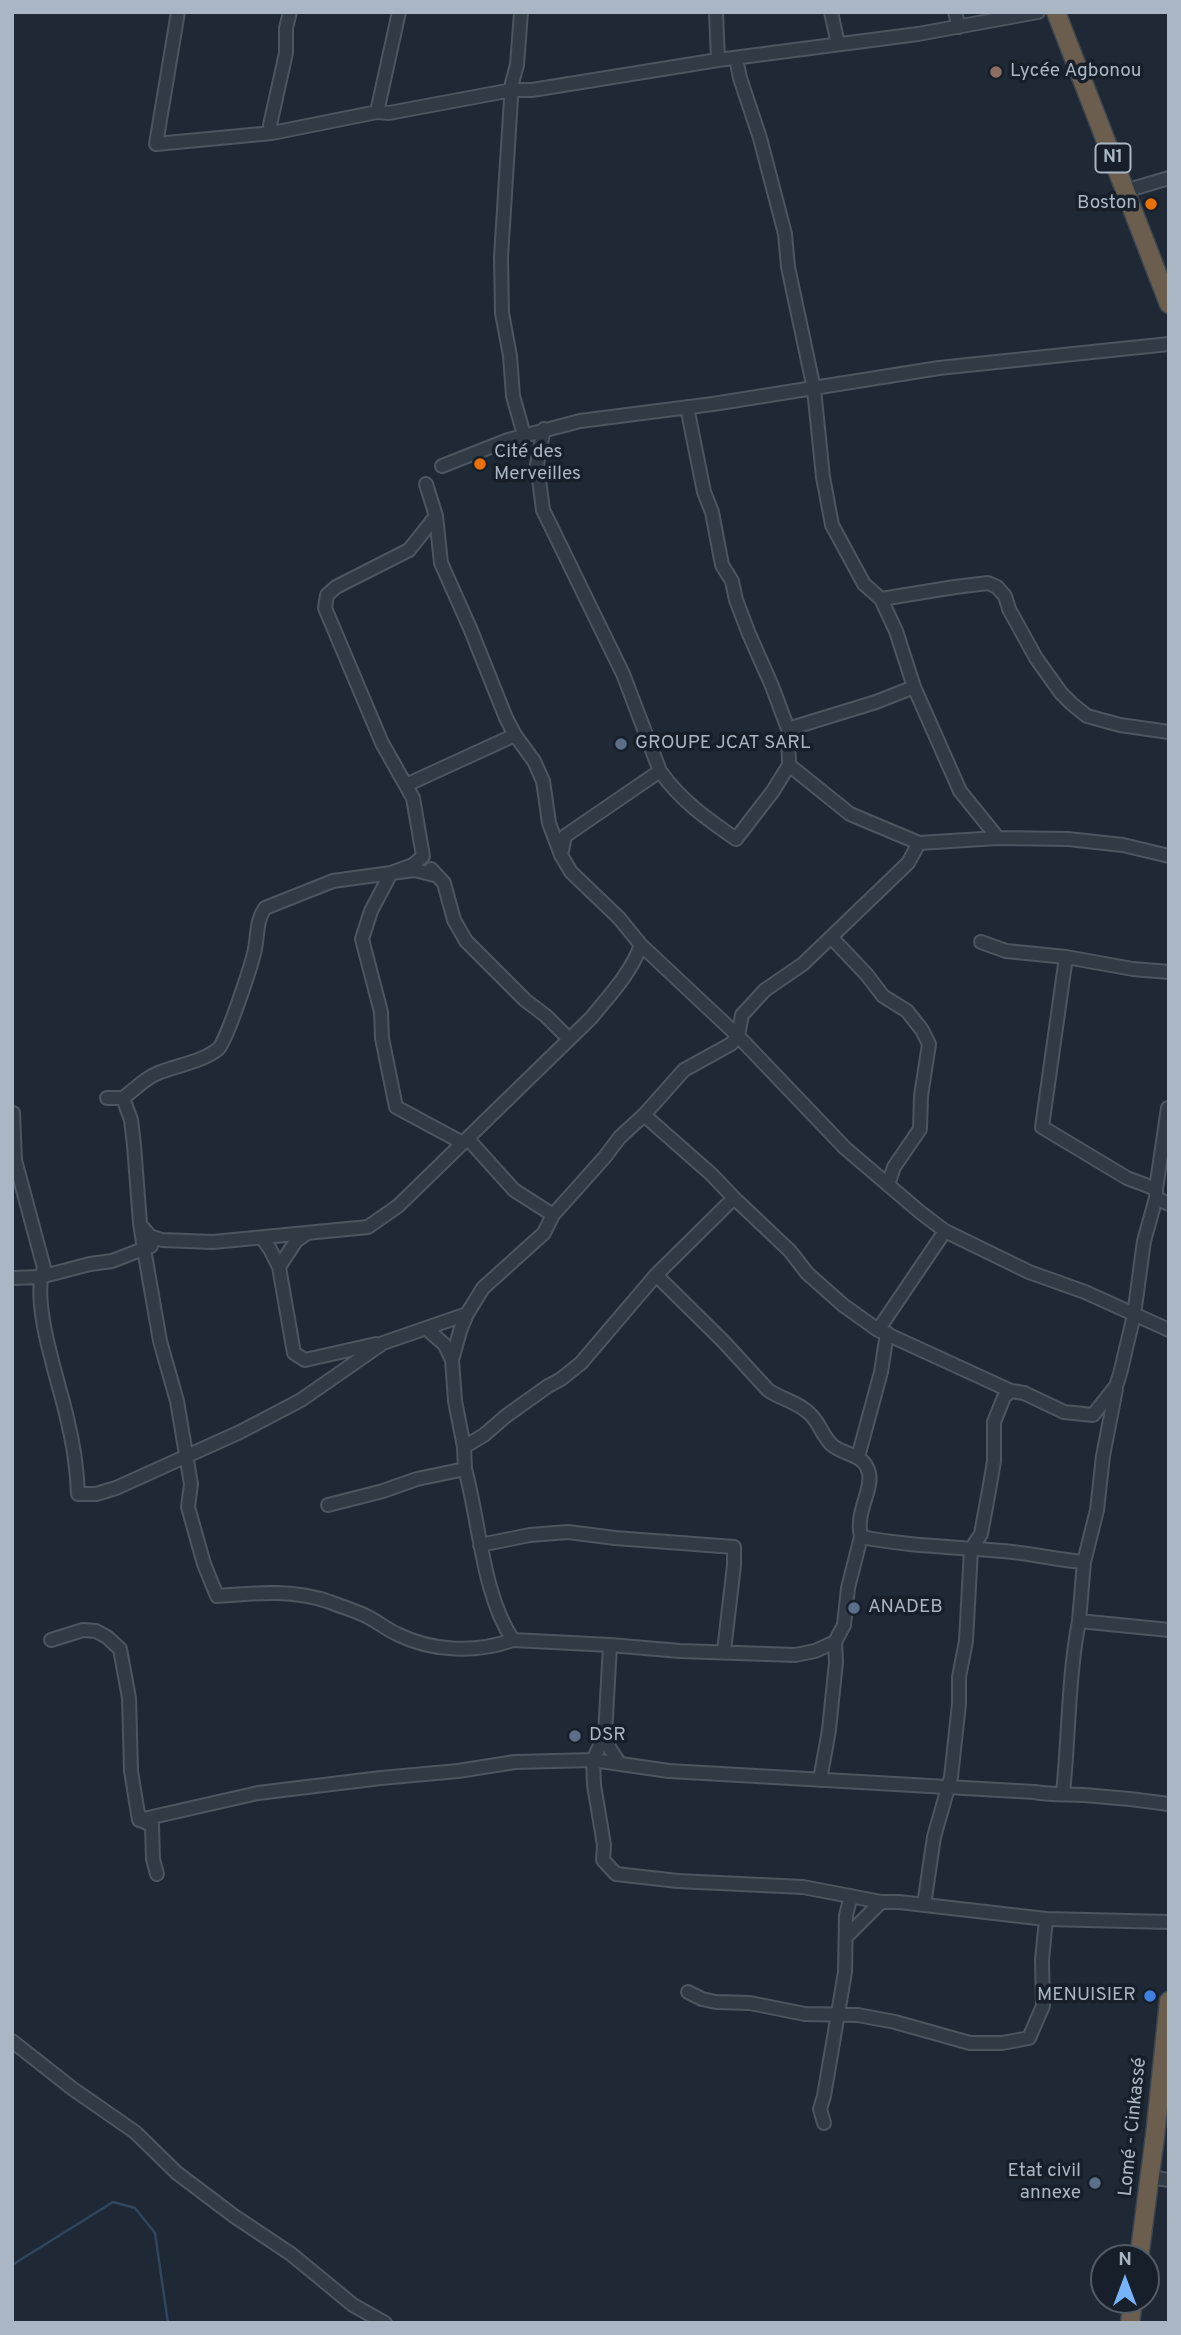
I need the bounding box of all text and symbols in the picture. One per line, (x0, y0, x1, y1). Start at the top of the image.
place label: Lycée Agbonou (1010, 61, 1142, 83)
marker: Lycée Agbonou (988, 64, 1004, 80)
road number: N1 (1096, 144, 1130, 173)
place label: Boston (1077, 193, 1137, 215)
marker: Boston (1143, 196, 1159, 212)
place label: Cité des Merveilles (494, 442, 581, 486)
marker: Cité des Merveilles (472, 456, 488, 472)
place label: GROUPE JCAT SARL (635, 733, 811, 755)
marker: GROUPE JCAT SARL (613, 736, 629, 752)
place label: ANADEB (868, 1597, 943, 1619)
marker: ANADEB (846, 1600, 862, 1616)
place label: DSR (589, 1725, 626, 1747)
marker: DSR (567, 1728, 583, 1744)
place label: MENUISIER (1037, 1985, 1136, 2007)
marker: MENUISIER (1142, 1988, 1158, 2004)
street label: Lomé - Cinkassé (1115, 2056, 1153, 2198)
place label: Etat civil annexe (1008, 2161, 1081, 2205)
marker: Etat civil annexe (1087, 2175, 1103, 2191)
north arrow (1090, 2244, 1160, 2314)
text: N (1118, 2248, 1132, 2272)

